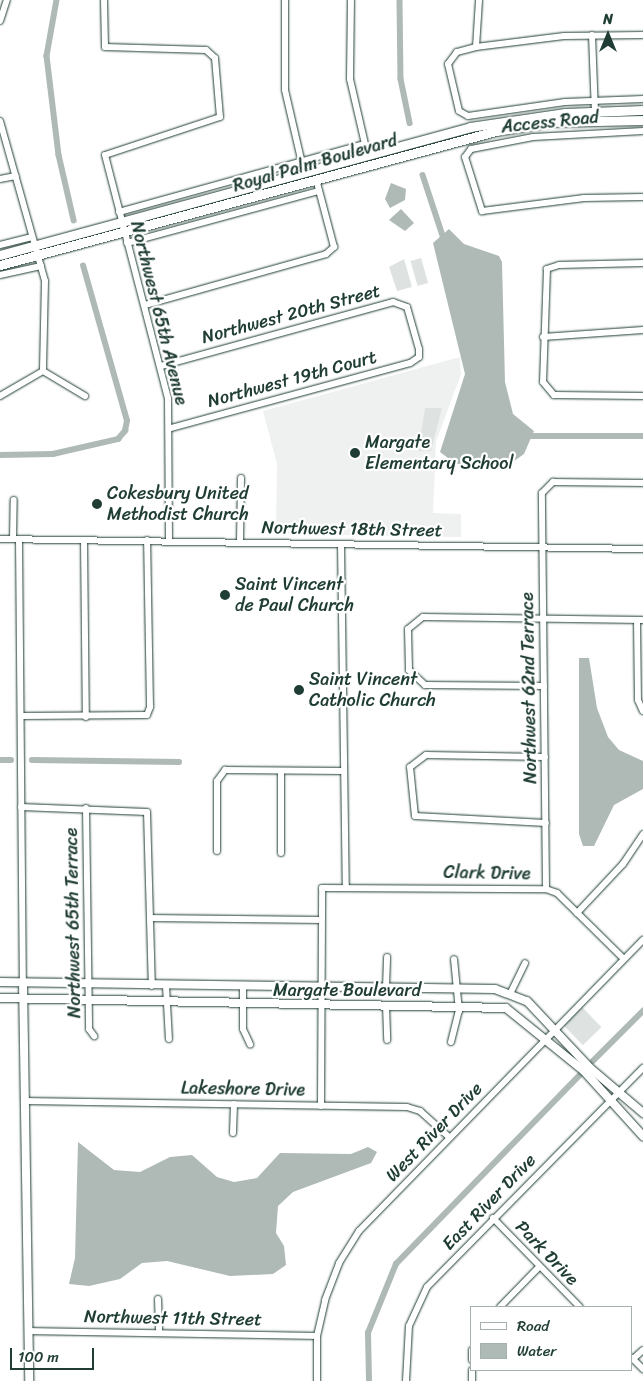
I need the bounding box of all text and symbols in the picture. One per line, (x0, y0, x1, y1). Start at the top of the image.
text: N (603, 7, 613, 32)
north arrow (583, 10, 633, 60)
street label: Access Road (500, 106, 600, 138)
street label: Royal Palm Boulevard (230, 129, 400, 197)
street label: Northwest 65th Avenue (126, 219, 192, 407)
street label: Northwest 20th Street (199, 280, 383, 348)
street label: Northwest 19th Court (205, 346, 379, 412)
place label: Margate Elementary School (365, 432, 514, 474)
marker: Margate Elementary School (349, 447, 361, 459)
place label: Cokesbury United Methodist Church (107, 483, 249, 526)
marker: Cokesbury United Methodist Church (91, 498, 103, 510)
street label: Northwest 18th Street (261, 517, 443, 541)
place label: Saint Vincent de Paul Church (235, 574, 354, 616)
marker: Saint Vincent de Paul Church (219, 589, 231, 601)
street label: Northwest 62nd Terrace (517, 592, 541, 784)
place label: Saint Vincent Catholic Church (309, 669, 436, 712)
marker: Saint Vincent Catholic Church (293, 684, 305, 696)
street label: Northwest 65th Terrace (61, 828, 85, 1018)
street label: Clark Drive (443, 861, 531, 885)
street label: Margate Boulevard (273, 979, 421, 1001)
street label: Lakeshore Drive (180, 1077, 306, 1101)
street label: West River Drive (381, 1078, 487, 1186)
street label: East River Drive (437, 1149, 541, 1255)
street label: Park Drive (511, 1216, 583, 1290)
street label: Northwest 11th Street (84, 1306, 262, 1330)
legend (470, 1306, 633, 1371)
text: Road (517, 1313, 549, 1339)
scale bar (12, 1338, 96, 1370)
text: Water (517, 1338, 557, 1364)
text: 100 m (18, 1344, 59, 1370)

